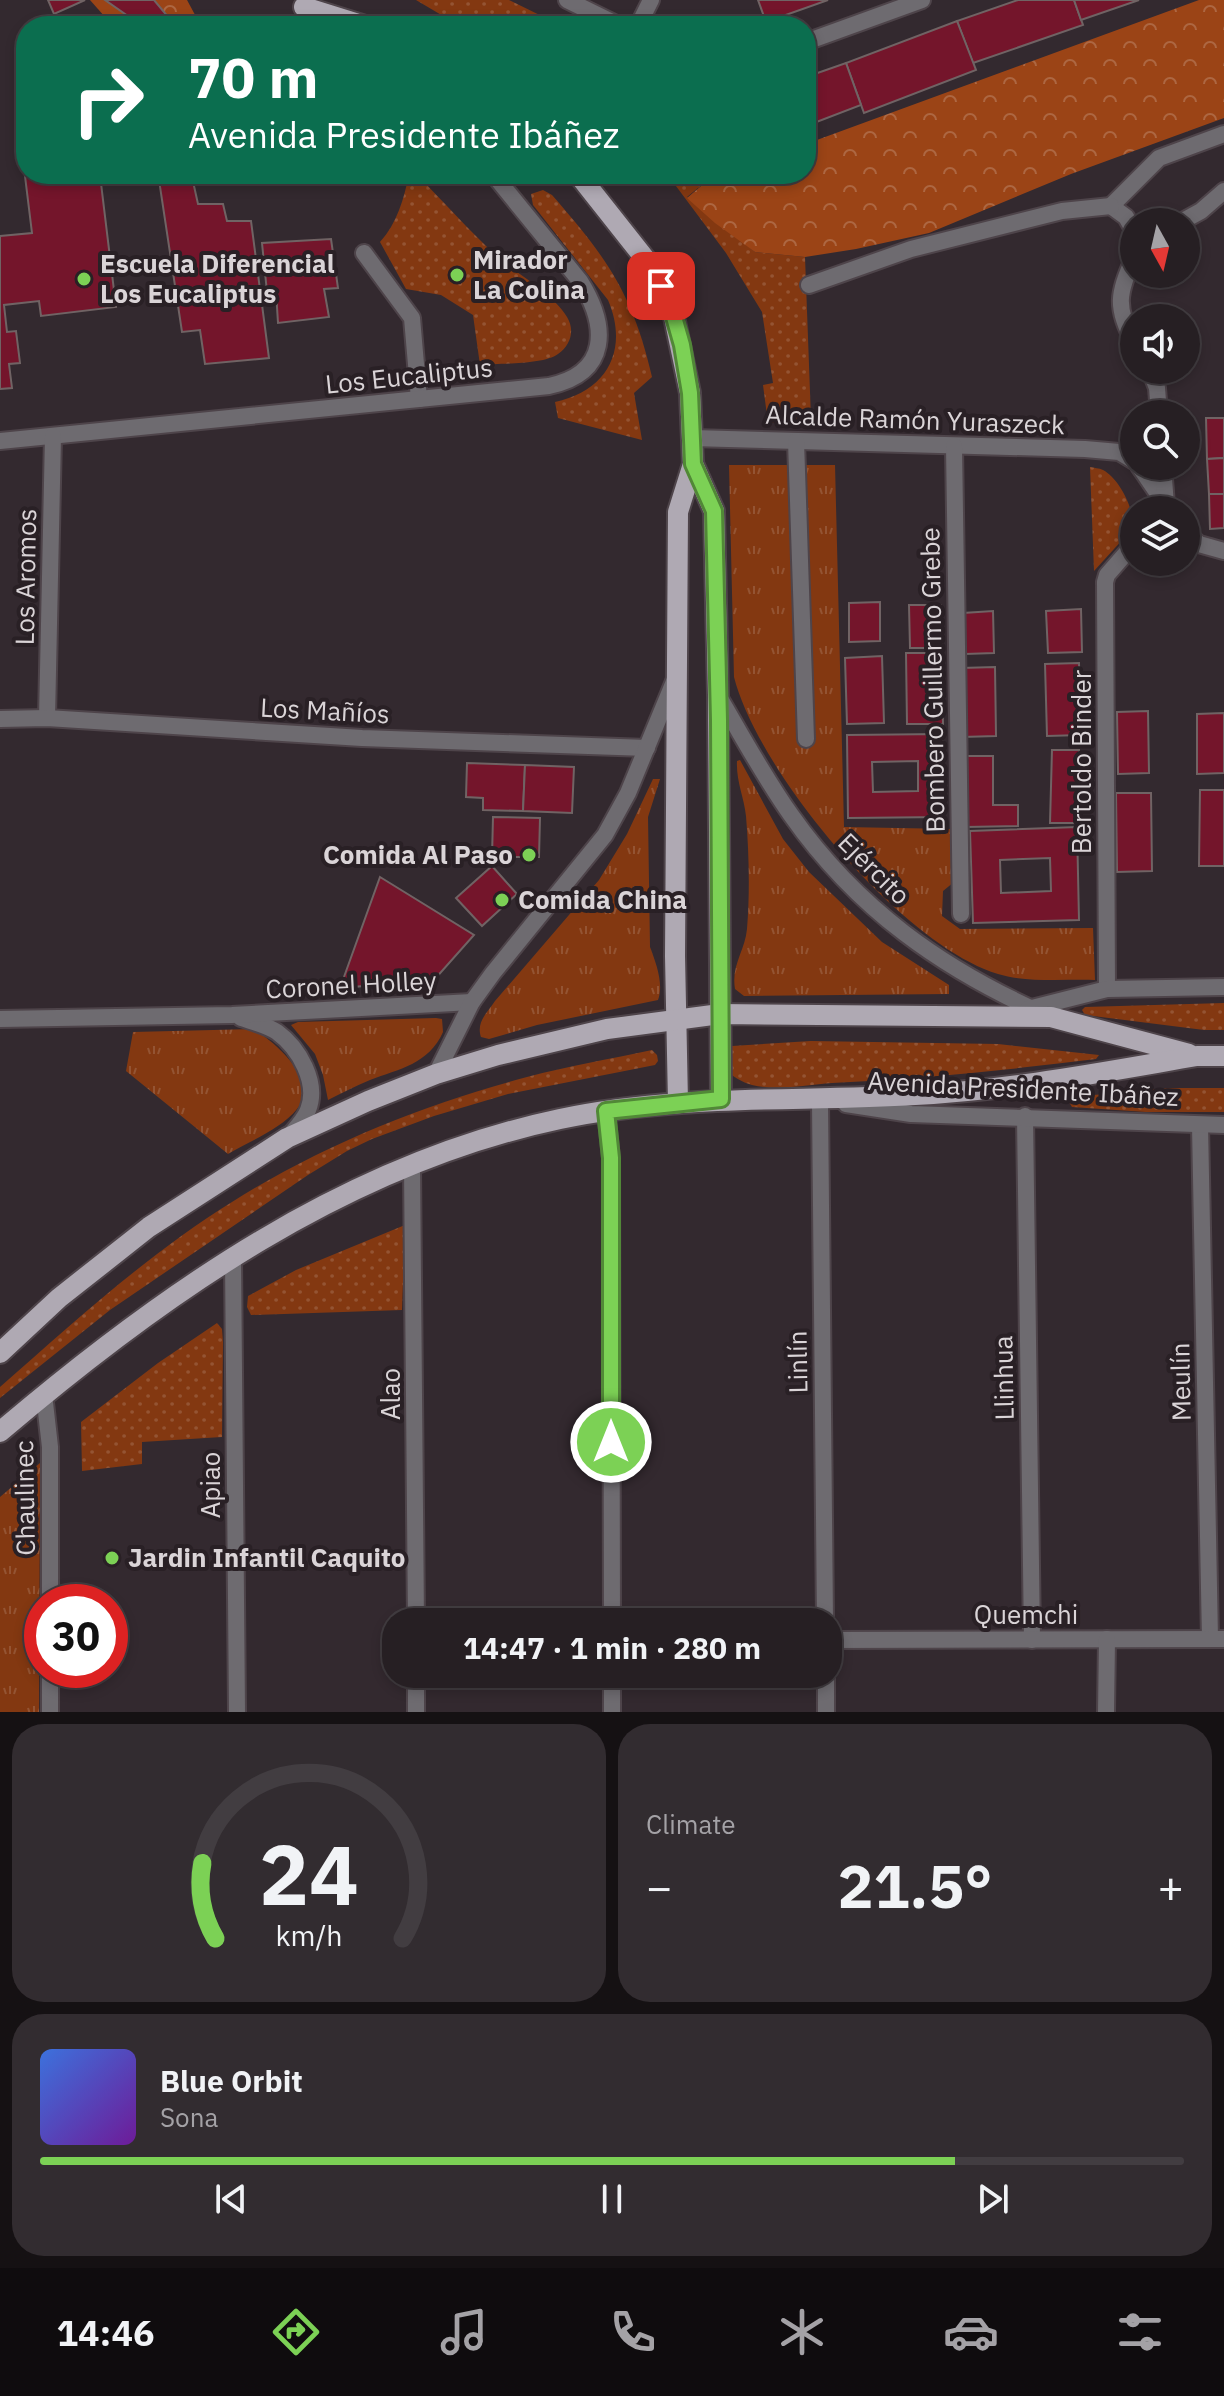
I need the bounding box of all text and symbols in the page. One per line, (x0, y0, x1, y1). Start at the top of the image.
text: 70 m (188, 41, 318, 113)
icon: right (56, 48, 160, 152)
text: Avenida Presidente Ibáñez (188, 111, 619, 158)
north arrow (1120, 208, 1200, 288)
map controls (1120, 208, 1200, 576)
place label: Mirador La Colina (473, 242, 585, 306)
place label: Escuela Diferencial Los Eucaliptus (100, 246, 335, 310)
pin (627, 252, 695, 320)
icon: arrive (639, 264, 683, 308)
marker: Mirador La Colina (448, 266, 466, 284)
marker: Escuela Diferencial Los Eucaliptus (75, 270, 93, 288)
button: sound (1120, 304, 1200, 384)
street label: Los Eucaliptus (324, 349, 494, 401)
street label: Alcalde Ramón Yuraszeck (765, 397, 1066, 441)
button: search (1120, 400, 1200, 480)
button: layers (1120, 496, 1200, 576)
street label: Los Aromos (7, 508, 43, 646)
street label: Bombero Guillermo Grebe (912, 527, 952, 833)
street label: Bertoldo Binder (1064, 669, 1098, 854)
street label: Los Mañíos (259, 690, 391, 730)
street label: Ejército (831, 825, 918, 912)
place label: Comida Al Paso (323, 837, 513, 871)
marker: Comida Al Paso (520, 846, 538, 864)
place label: Comida China (518, 882, 687, 916)
marker: Comida China (493, 891, 511, 909)
street label: Coronel Holley (265, 963, 437, 1005)
street label: Avenida Presidente Ibáñez (867, 1063, 1180, 1113)
street label: Linlín (779, 1330, 815, 1394)
street label: Llinhua (985, 1335, 1021, 1421)
street label: Meulín (1162, 1342, 1198, 1422)
street label: Alao (373, 1368, 407, 1420)
position arrow (569, 1400, 653, 1484)
street label: Chaulinec (6, 1440, 42, 1556)
street label: Apiao (193, 1452, 227, 1518)
place label: Jardin Infantil Caquito (128, 1540, 405, 1574)
marker: Jardin Infantil Caquito (103, 1549, 121, 1567)
speed limit sign: 30 (24, 1584, 128, 1688)
street label: Quemchi (974, 1597, 1078, 1631)
text: 14:47 · 1 min · 280 m (463, 1628, 761, 1667)
text: Climate (646, 1807, 736, 1841)
text: 24 (259, 1820, 359, 1928)
text: 21.5° (838, 1846, 992, 1925)
text: − (646, 1858, 672, 1915)
text: + (1158, 1858, 1184, 1915)
text: km/h (275, 1917, 343, 1954)
text: Blue Orbit (160, 2061, 303, 2100)
text: Sona (160, 2100, 218, 2134)
icon: previous (209, 2177, 253, 2221)
icon: pause (590, 2177, 634, 2221)
icon: next (971, 2177, 1015, 2221)
icon: directions (268, 2304, 324, 2360)
icon: music (436, 2304, 492, 2360)
icon: phone (605, 2304, 661, 2360)
icon: climate (774, 2304, 830, 2360)
icon: car (943, 2304, 999, 2360)
icon: filters (1112, 2304, 1168, 2360)
text: 14:46 (56, 2309, 155, 2356)

